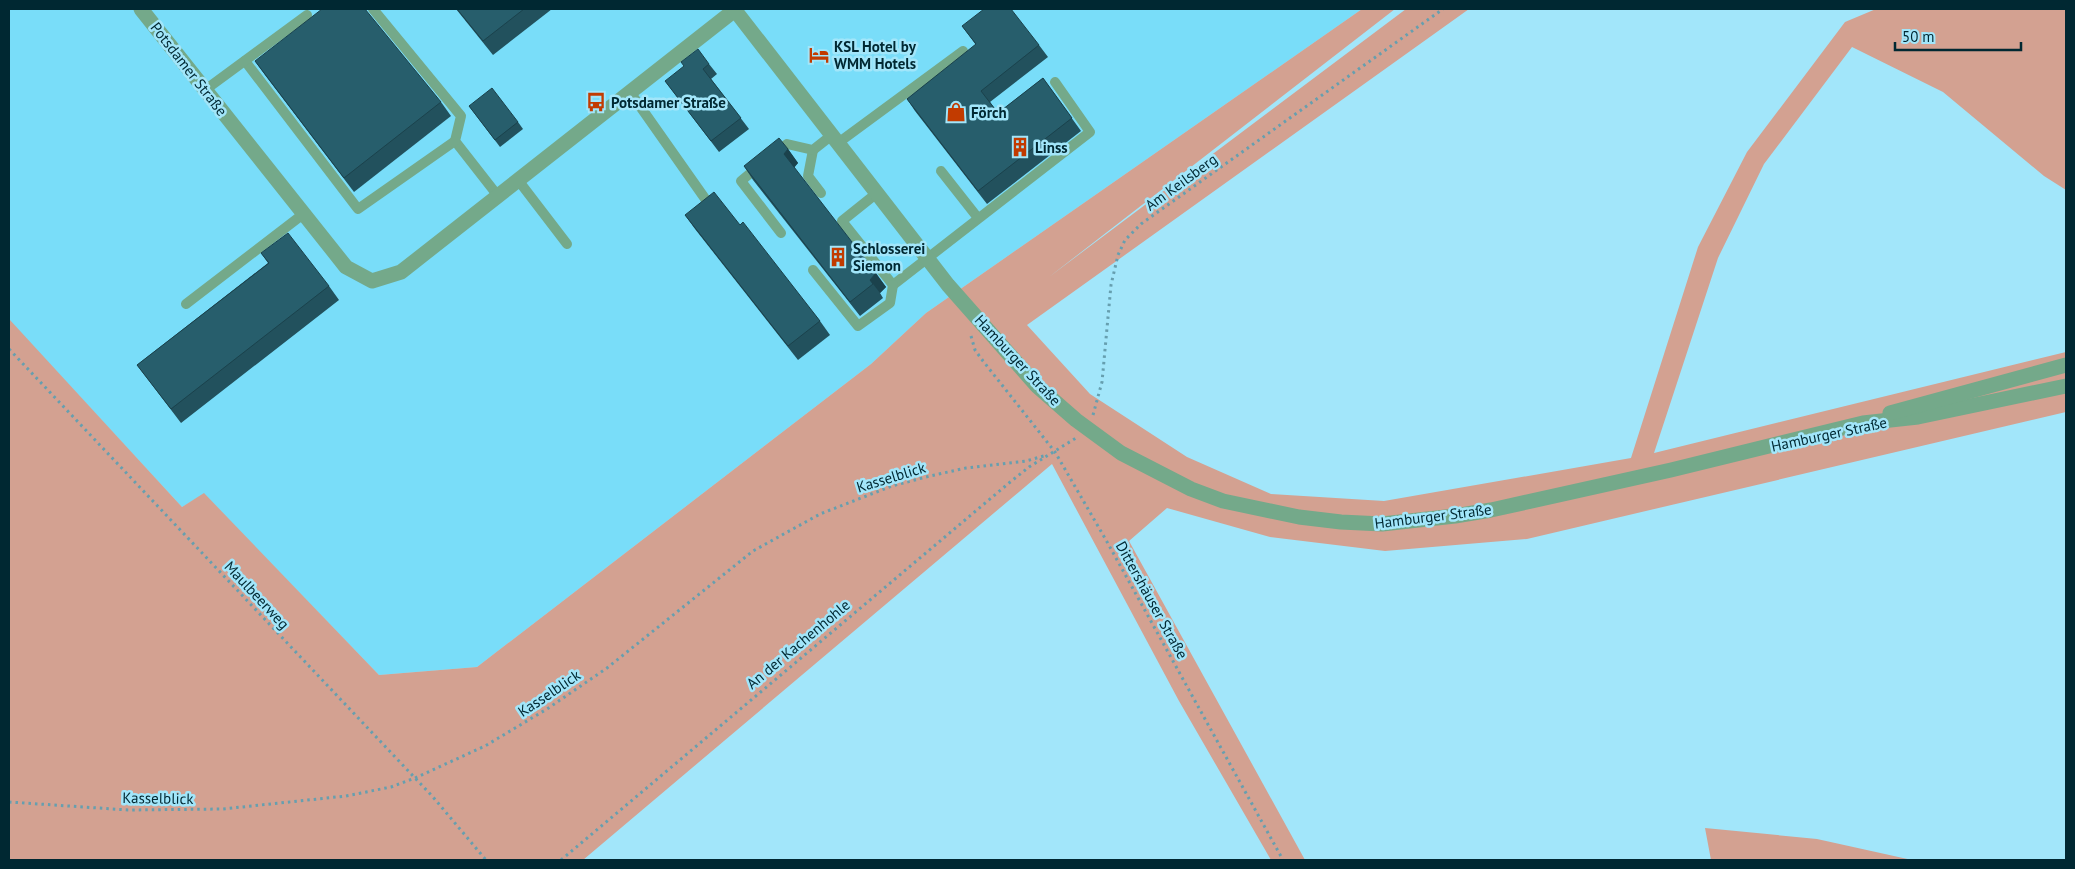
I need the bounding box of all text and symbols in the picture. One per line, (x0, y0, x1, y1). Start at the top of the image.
street label: Potsdamer Straße (146, 18, 232, 120)
scale bar (1895, 20, 2021, 52)
text: 50 m (1902, 27, 1935, 46)
place label: KSL Hotel by WMM Hotels (834, 37, 917, 73)
hotel icon: KSL Hotel by WMM Hotels (808, 44, 830, 66)
bus stop icon: Potsdamer Straße (585, 91, 607, 113)
place label: Potsdamer Straße (611, 93, 726, 112)
shop icon: Förch (945, 101, 967, 123)
place label: Förch (971, 103, 1007, 122)
building icon: Linss (1009, 136, 1031, 158)
place label: Linss (1035, 138, 1068, 157)
street label: Am Keilsberg (1141, 149, 1221, 215)
place label: Schlosserei Siemon (853, 239, 925, 275)
building icon: Schlosserei Siemon (827, 246, 849, 268)
street label: Hamburger Straße (971, 310, 1065, 410)
street label: Hamburger Straße (1769, 412, 1889, 456)
street label: Kasselblick (854, 457, 929, 497)
street label: Hamburger Straße (1373, 499, 1493, 533)
street label: Dittershäuser Straße (1112, 538, 1192, 662)
street label: Maulbeerweg (221, 557, 293, 633)
street label: An der Kachenhohle (742, 595, 854, 693)
street label: Kasselblick (514, 665, 585, 721)
street label: Kasselblick (122, 788, 195, 808)

